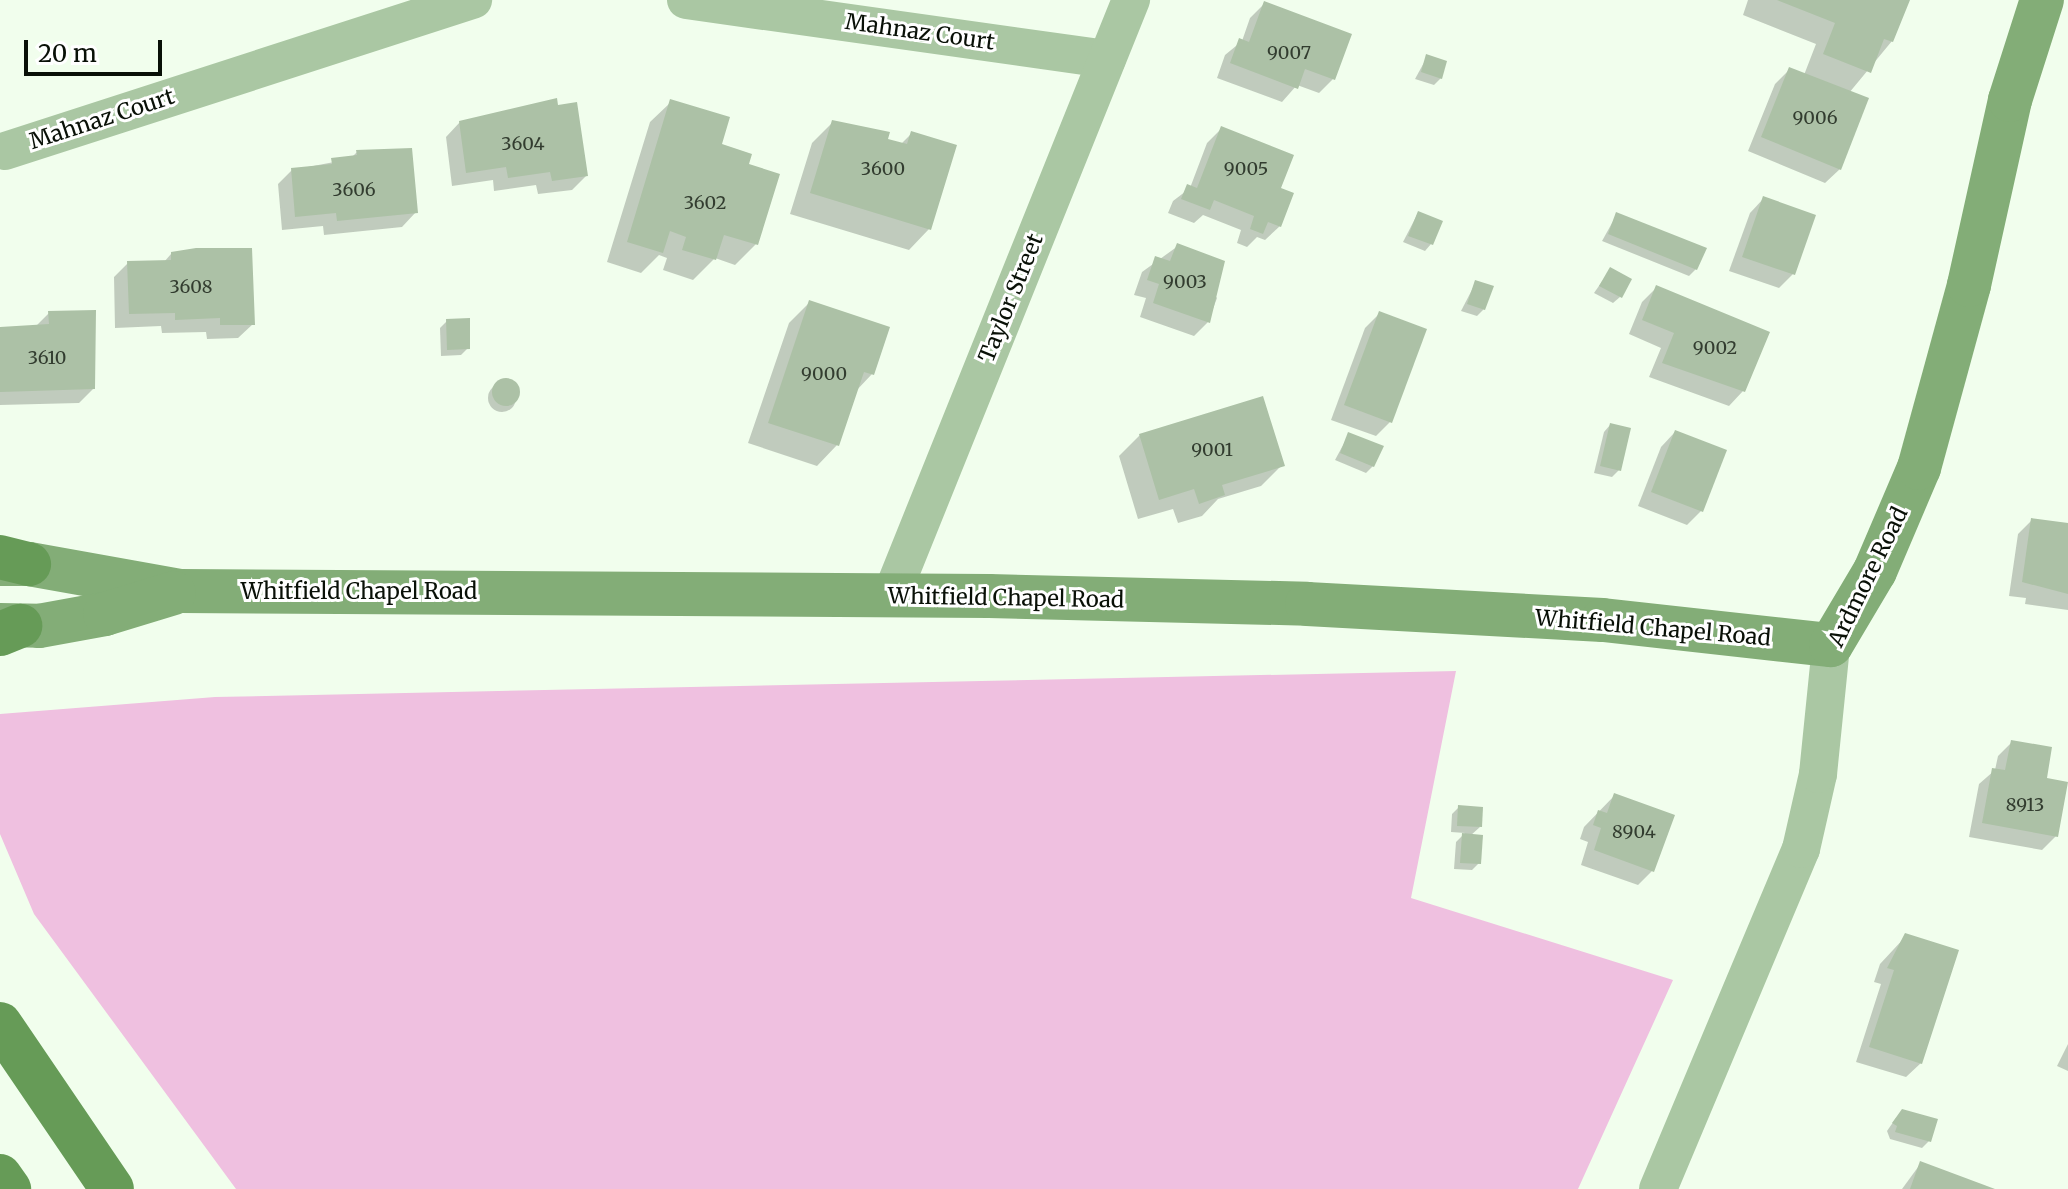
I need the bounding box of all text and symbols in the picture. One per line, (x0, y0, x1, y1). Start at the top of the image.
street label: Mahnaz Court (844, 8, 996, 56)
scale bar (28, 24, 166, 74)
text: 20 m (38, 38, 97, 69)
house number: 9007 (1267, 42, 1311, 64)
street label: Mahnaz Court (26, 83, 178, 155)
house number: 9006 (1792, 107, 1838, 129)
house number: 3604 (501, 133, 545, 155)
house number: 3600 (861, 158, 905, 180)
house number: 9005 (1224, 158, 1268, 180)
house number: 3606 (332, 179, 376, 201)
house number: 3602 (684, 192, 726, 214)
street label: Taylor Street (973, 230, 1049, 366)
house number: 9003 (1163, 271, 1207, 293)
house number: 3608 (169, 276, 213, 298)
house number: 9002 (1693, 337, 1737, 359)
house number: 3610 (28, 347, 66, 369)
house number: 9000 (801, 363, 847, 385)
house number: 9001 (1191, 439, 1233, 461)
street label: Ardmore Road (1823, 503, 1913, 651)
street label: Whitfield Chapel Road (241, 579, 477, 605)
street label: Whitfield Chapel Road (888, 583, 1124, 613)
street label: Whitfield Chapel Road (1534, 605, 1772, 651)
house number: 8913 (2006, 794, 2044, 816)
house number: 8904 (1612, 821, 1656, 843)

